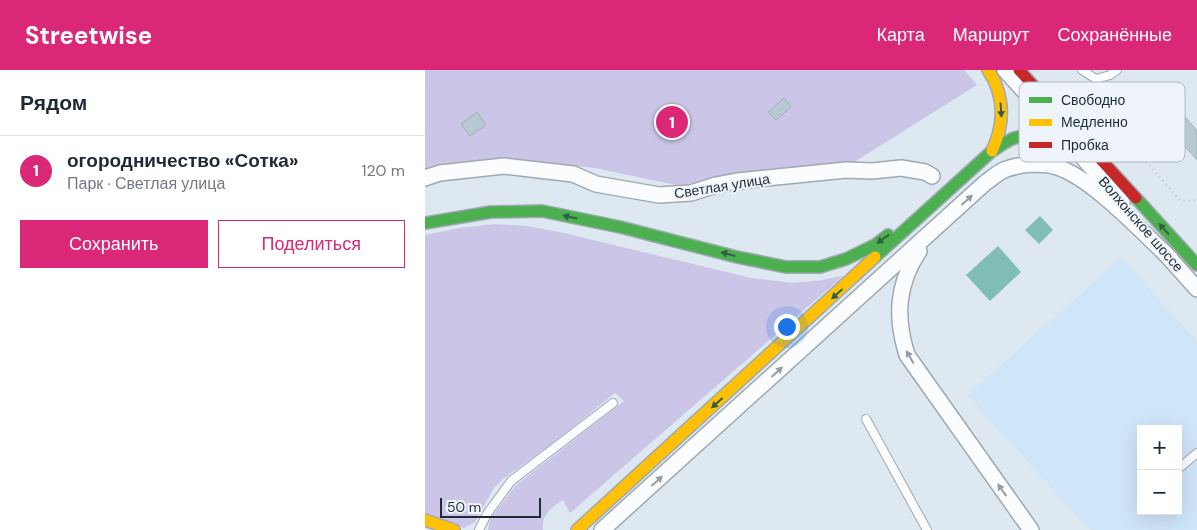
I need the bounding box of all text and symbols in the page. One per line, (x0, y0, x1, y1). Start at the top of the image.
text: Streetwise (25, 20, 152, 51)
text: Карта (877, 23, 925, 47)
text: Маршрут (953, 23, 1029, 47)
text: Сохранённые (1057, 23, 1172, 47)
legend (1019, 82, 1185, 162)
text: Рядом (20, 89, 87, 117)
text: Свободно (1061, 91, 1126, 109)
pin: 1 (656, 103, 688, 141)
one-way arrow (997, 103, 1005, 119)
text: Медленно (1061, 113, 1128, 131)
text: Пробка (1061, 136, 1109, 154)
text: огородничество «Сотка» (67, 148, 299, 173)
text: 1 (33, 160, 39, 181)
text: 120 m (361, 160, 405, 181)
street label: Светлая улица (673, 170, 771, 202)
text: Парк · Светлая улица (67, 173, 225, 194)
street label: Волхонское шоссе (1095, 173, 1188, 276)
one-way arrow (961, 194, 973, 206)
one-way arrow (563, 213, 578, 221)
button: Сохранить (20, 220, 208, 268)
button: Поделиться (218, 220, 405, 268)
one-way arrow (1158, 223, 1170, 235)
one-way arrow (876, 234, 890, 244)
one-way arrow (721, 250, 736, 258)
one-way arrow (832, 288, 844, 300)
your location (774, 314, 800, 340)
one-way arrow (905, 350, 914, 363)
one-way arrow (771, 366, 783, 378)
one-way arrow (712, 397, 724, 409)
map controls (1137, 425, 1182, 515)
button: + (1137, 425, 1182, 470)
button: − (1137, 470, 1182, 515)
one-way arrow (650, 475, 662, 487)
one-way arrow (997, 484, 1008, 497)
scale bar (440, 495, 541, 518)
text: 50 m (447, 498, 481, 516)

